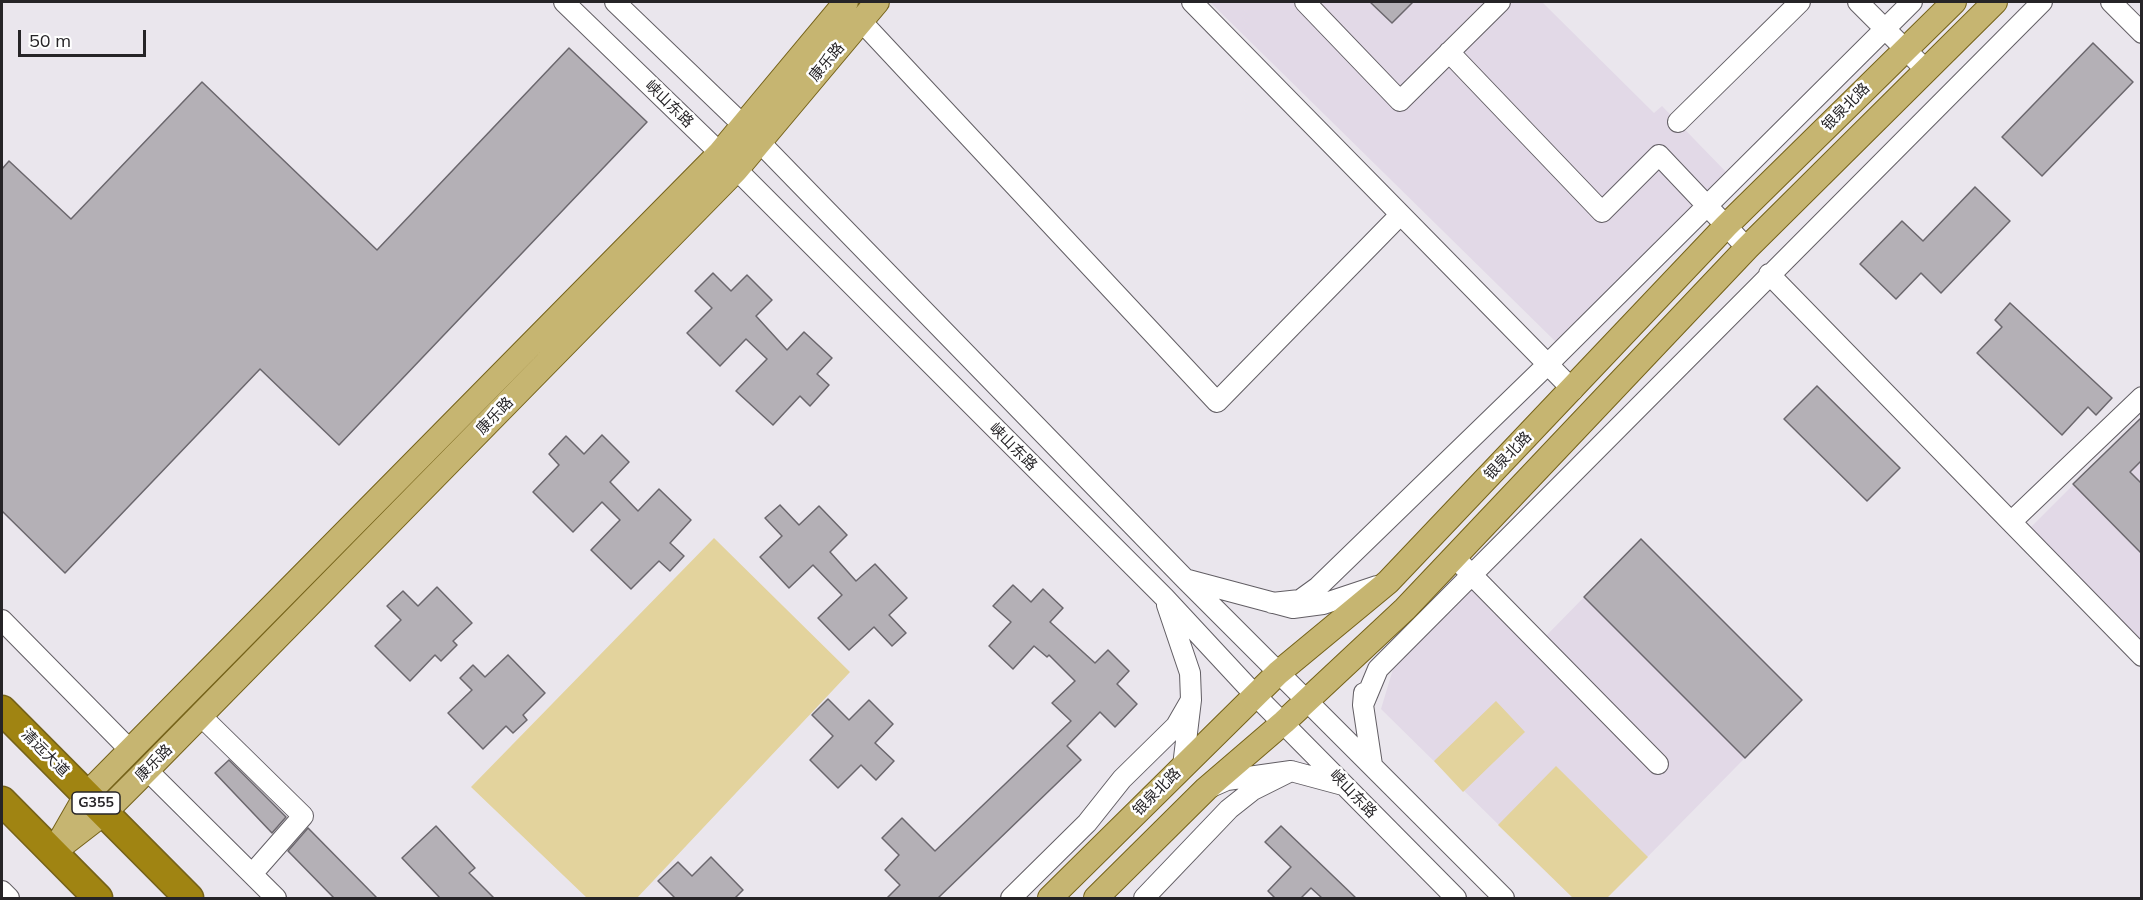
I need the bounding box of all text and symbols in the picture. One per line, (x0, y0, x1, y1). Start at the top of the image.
scale bar (21, 18, 148, 56)
text: 50 m (29, 29, 71, 52)
street label: 康乐路 (806, 39, 848, 85)
street label: 峡山东路 (641, 77, 697, 131)
street label: 银泉北路 (1818, 79, 1874, 135)
street label: 康乐路 (473, 394, 517, 438)
street label: 峡山东路 (985, 419, 1041, 475)
street label: 银泉北路 (1481, 428, 1535, 484)
street label: 清远大道 (17, 725, 73, 781)
street label: 康乐路 (132, 741, 176, 785)
street label: 银泉北路 (1129, 764, 1185, 820)
street label: 峡山东路 (1326, 766, 1380, 822)
road number: G355 (72, 792, 120, 814)

